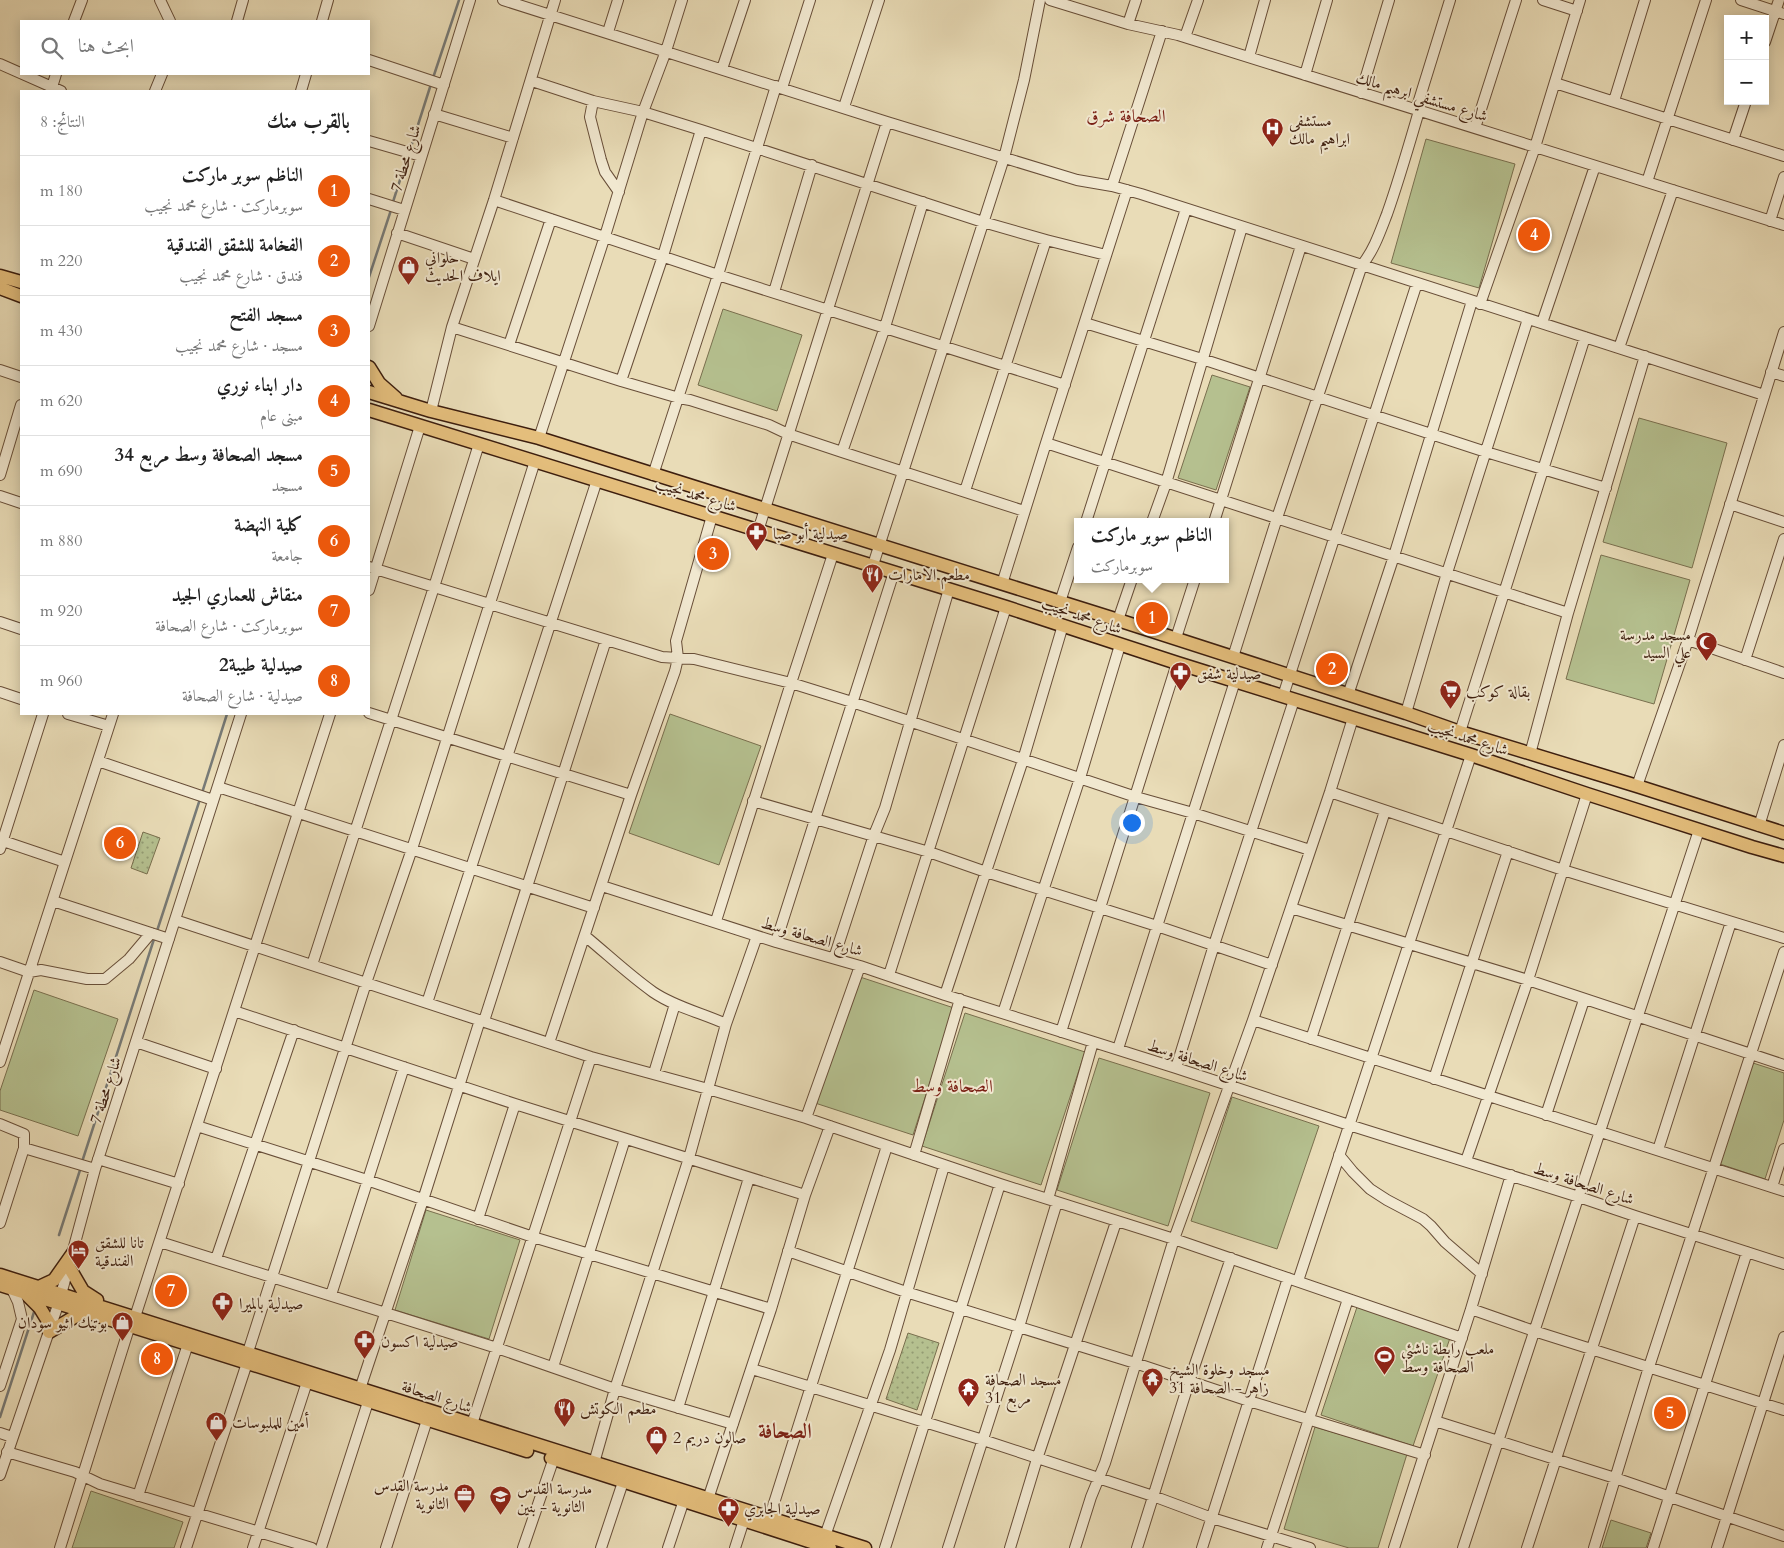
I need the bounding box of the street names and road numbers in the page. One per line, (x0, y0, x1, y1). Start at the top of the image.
street label: شارع مستشفي ابرهيم مالك (1352, 66, 1490, 132)
street label: شارع محطة 7 (385, 122, 428, 195)
street label: شارع محمد نجيب (652, 472, 739, 520)
street label: شارع محمد نجيب (1038, 592, 1125, 642)
street label: شارع محمد نجيب (1424, 715, 1511, 763)
street label: شارع الصحافة وسط (758, 912, 865, 964)
street label: شارع الصحافة وسط (1144, 1034, 1251, 1089)
street label: شارع محطة 7 (85, 1054, 129, 1127)
street label: شارع الصحافة وسط (1530, 1157, 1637, 1212)
street label: شارع الصحافة (398, 1375, 475, 1421)

